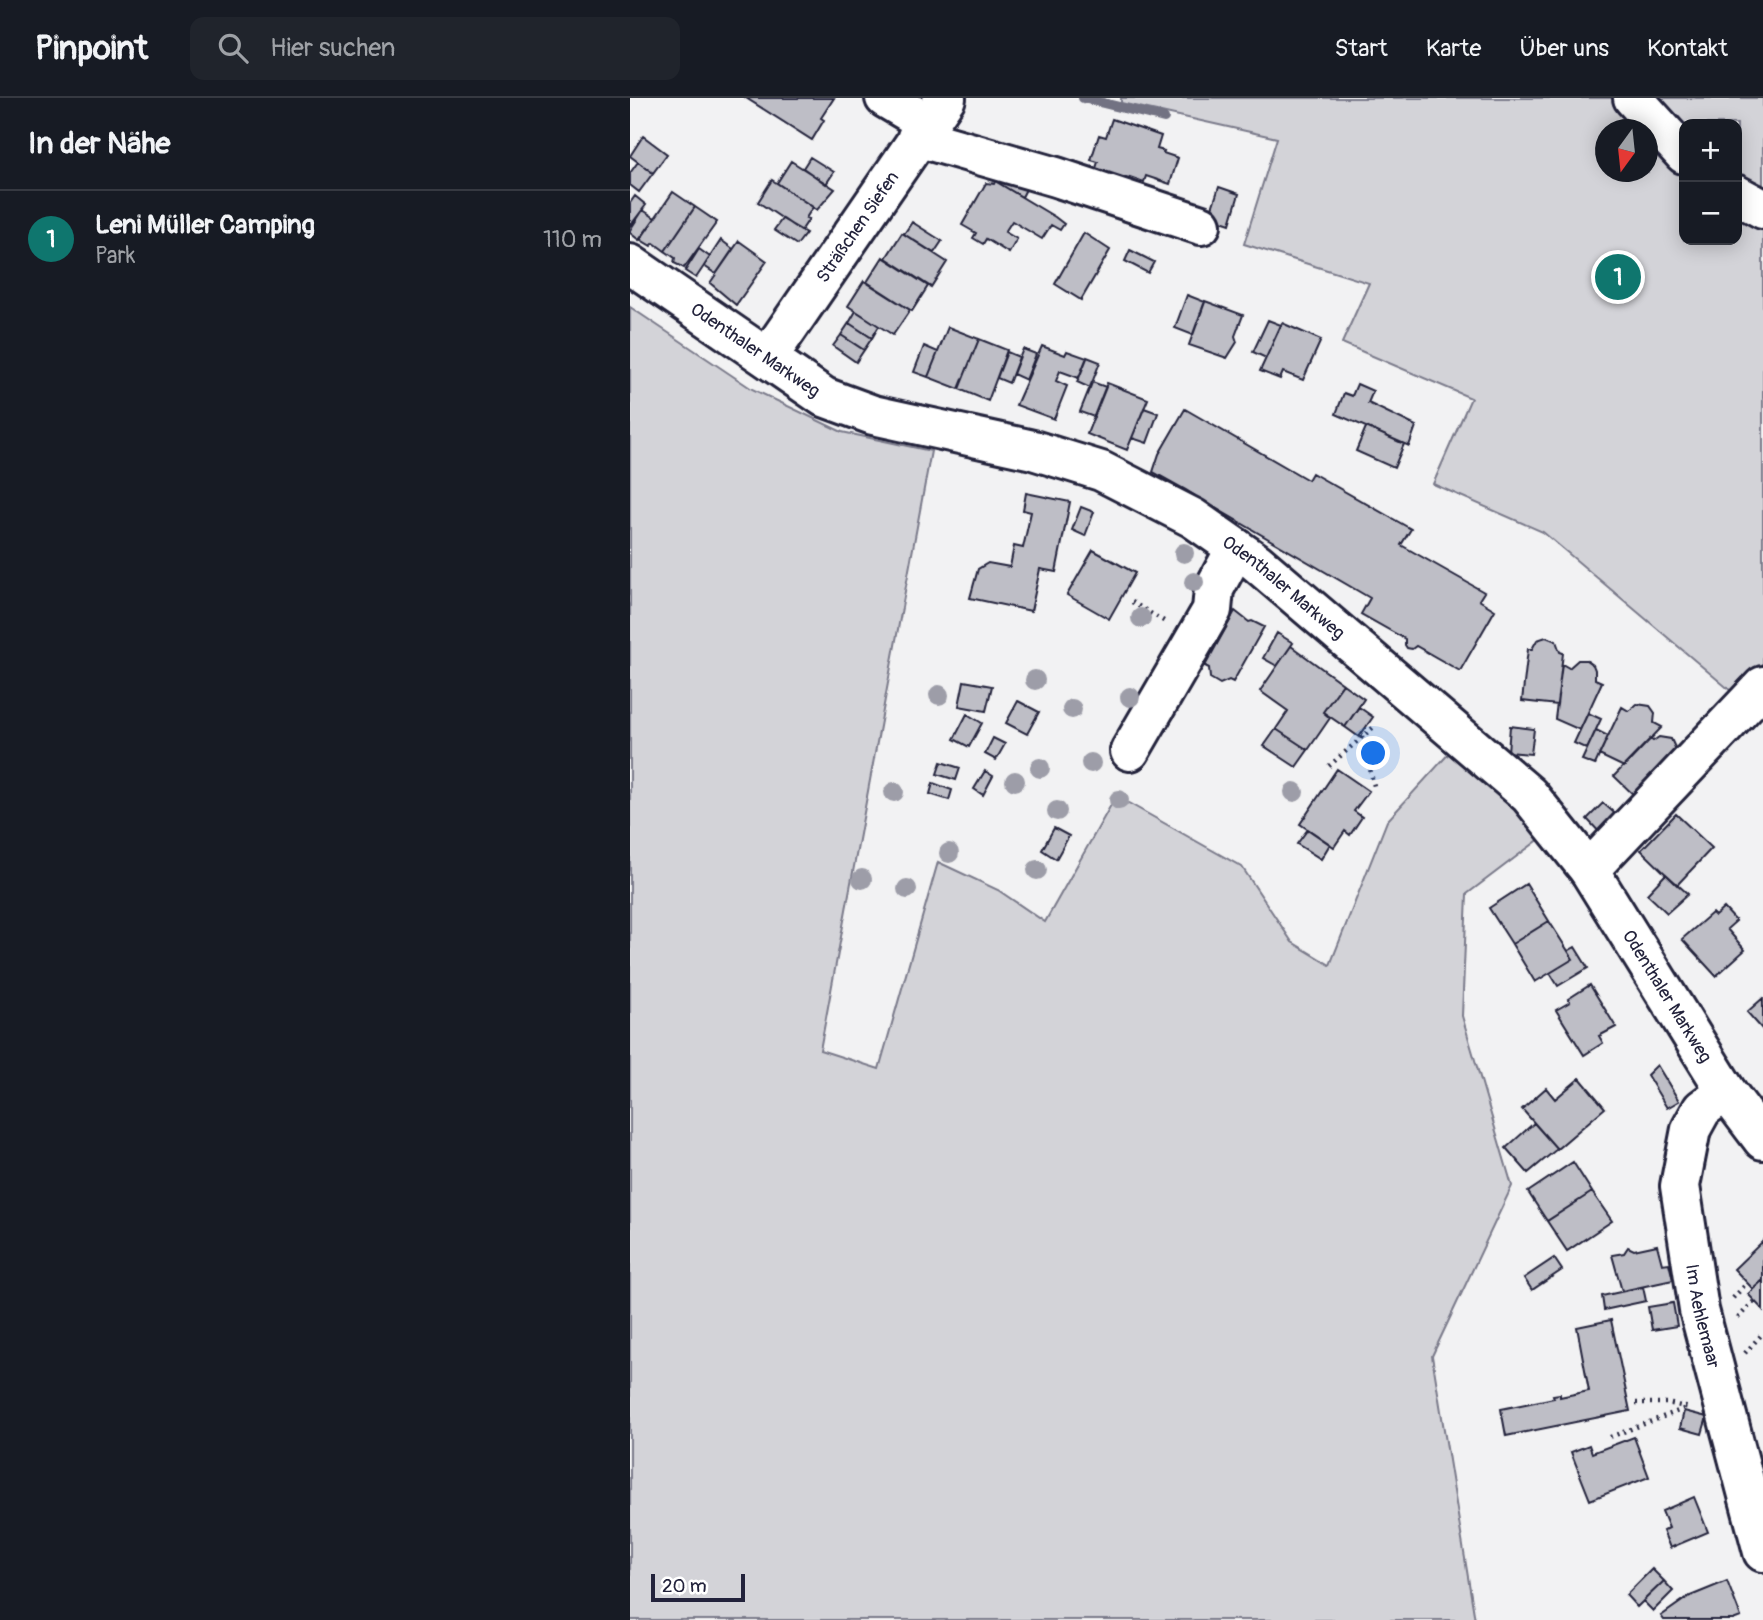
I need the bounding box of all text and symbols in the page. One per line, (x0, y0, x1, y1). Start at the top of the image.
search box (190, 17, 680, 80)
text: Pinpoint (35, 28, 148, 69)
icon: search (214, 29, 252, 67)
text: Hier suchen (270, 32, 395, 64)
text: Start (1335, 34, 1388, 63)
text: Karte (1426, 34, 1481, 63)
text: Über uns (1519, 34, 1609, 63)
text: Kontakt (1647, 34, 1728, 63)
north arrow (1595, 119, 1658, 182)
map controls (1679, 119, 1742, 245)
button: + (1679, 119, 1742, 182)
text: In der Nähe (28, 125, 170, 162)
street label: Sträßchen Siefen (811, 167, 904, 287)
button: − (1679, 182, 1742, 245)
text: Leni Müller Camping (95, 209, 315, 241)
text: 1 (47, 225, 56, 254)
text: 110 m (543, 225, 602, 254)
text: Park (95, 241, 135, 270)
pin: 1 (1595, 251, 1641, 303)
street label: Odenthaler Markweg (686, 297, 825, 402)
street label: Odenthaler Markweg (1218, 531, 1350, 644)
your location (1356, 736, 1390, 770)
street label: Odenthaler Markweg (1617, 926, 1717, 1067)
street label: Im Aehlemaar (1681, 1262, 1726, 1371)
scale bar (651, 1571, 746, 1603)
text: 20 m (662, 1574, 707, 1598)

